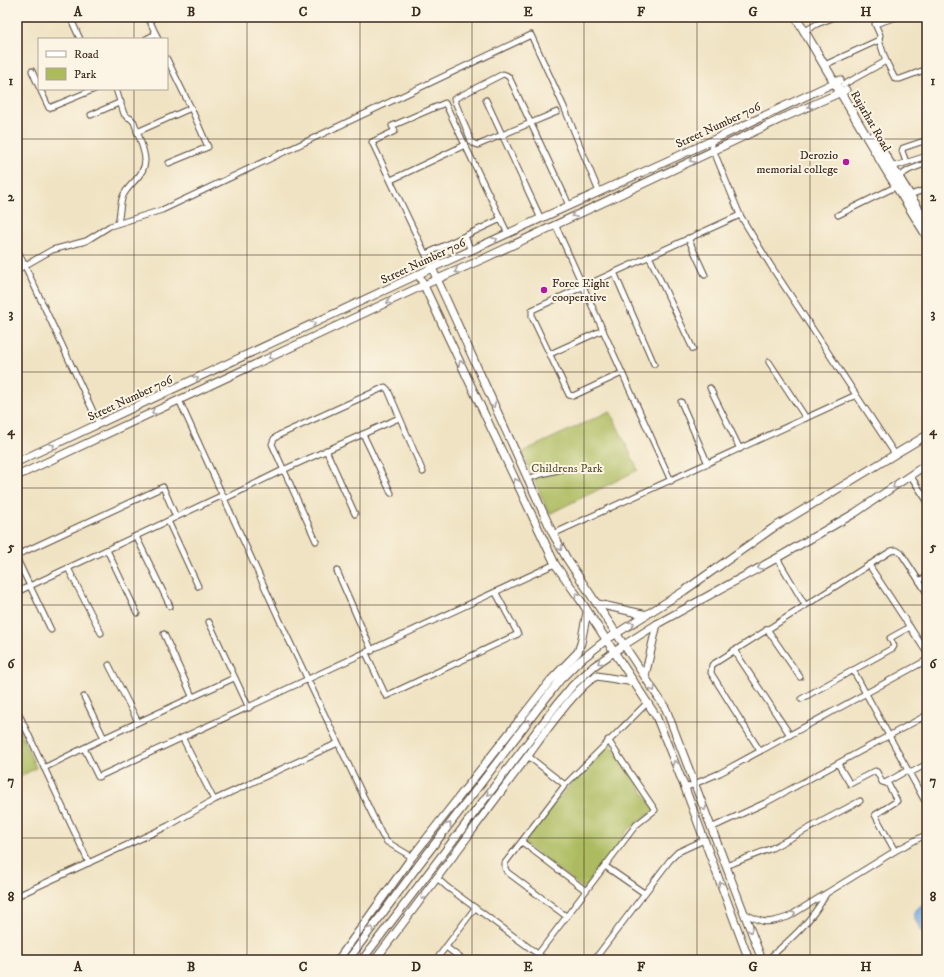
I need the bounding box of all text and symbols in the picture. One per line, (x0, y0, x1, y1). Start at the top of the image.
text: A (73, 4, 83, 20)
text: B (187, 4, 195, 20)
text: C (299, 4, 308, 20)
text: D (411, 4, 421, 20)
text: E (523, 4, 533, 20)
text: F (637, 4, 646, 20)
text: G (748, 4, 758, 20)
text: H (861, 4, 872, 20)
legend (38, 38, 168, 90)
text: Road (74, 47, 99, 62)
text: Park (74, 67, 96, 82)
text: 1 (9, 73, 14, 89)
text: 1 (931, 73, 936, 89)
street label: Rajarhat Road (847, 88, 894, 155)
street label: Street Number 706 (673, 99, 764, 152)
one-way arrow (807, 101, 814, 109)
place label: Derozio memorial college (757, 148, 838, 177)
one-way arrow (689, 155, 696, 163)
marker: Derozio memorial college (841, 157, 851, 167)
text: 2 (8, 189, 15, 205)
text: 2 (930, 189, 937, 205)
one-way arrow (571, 210, 579, 218)
street label: Street Number 706 (378, 235, 469, 288)
one-way arrow (490, 237, 498, 245)
one-way arrow (453, 266, 461, 274)
place label: Force Eight cooperative (552, 276, 610, 305)
marker: Force Eight cooperative (539, 285, 549, 295)
one-way arrow (386, 297, 393, 305)
text: 3 (9, 306, 14, 322)
text: 3 (931, 306, 936, 322)
one-way arrow (309, 321, 317, 329)
one-way arrow (268, 352, 276, 360)
one-way arrow (458, 360, 466, 368)
street label: Street Number 706 (85, 372, 176, 425)
one-way arrow (191, 376, 199, 384)
one-way arrow (489, 401, 497, 408)
one-way arrow (150, 407, 158, 415)
text: 4 (6, 423, 15, 440)
text: 4 (928, 423, 937, 440)
one-way arrow (48, 443, 56, 451)
park label: Childrens Park (531, 461, 603, 476)
one-way arrow (513, 478, 521, 485)
one-way arrow (892, 481, 899, 489)
text: 5 (7, 539, 15, 555)
text: 5 (929, 539, 937, 555)
one-way arrow (556, 544, 563, 551)
one-way arrow (757, 563, 764, 570)
one-way arrow (575, 593, 582, 600)
one-way arrow (628, 622, 635, 629)
text: 6 (8, 656, 16, 672)
text: 6 (930, 656, 938, 672)
one-way arrow (597, 657, 604, 664)
one-way arrow (649, 685, 656, 692)
one-way arrow (524, 719, 531, 726)
one-way arrow (671, 759, 679, 766)
text: 7 (8, 773, 15, 789)
text: 7 (930, 773, 937, 789)
one-way arrow (487, 788, 494, 795)
one-way arrow (699, 805, 707, 812)
one-way arrow (445, 822, 452, 829)
one-way arrow (717, 881, 725, 888)
text: 8 (8, 889, 15, 905)
text: 8 (930, 889, 937, 905)
one-way arrow (421, 892, 428, 899)
one-way arrow (789, 911, 796, 918)
one-way arrow (366, 926, 373, 933)
one-way arrow (746, 926, 754, 933)
text: A (73, 959, 83, 975)
text: B (187, 959, 195, 975)
text: C (299, 959, 308, 975)
text: D (411, 959, 421, 975)
text: E (523, 959, 533, 975)
text: F (637, 959, 646, 975)
text: G (748, 959, 758, 975)
text: H (861, 959, 872, 975)

